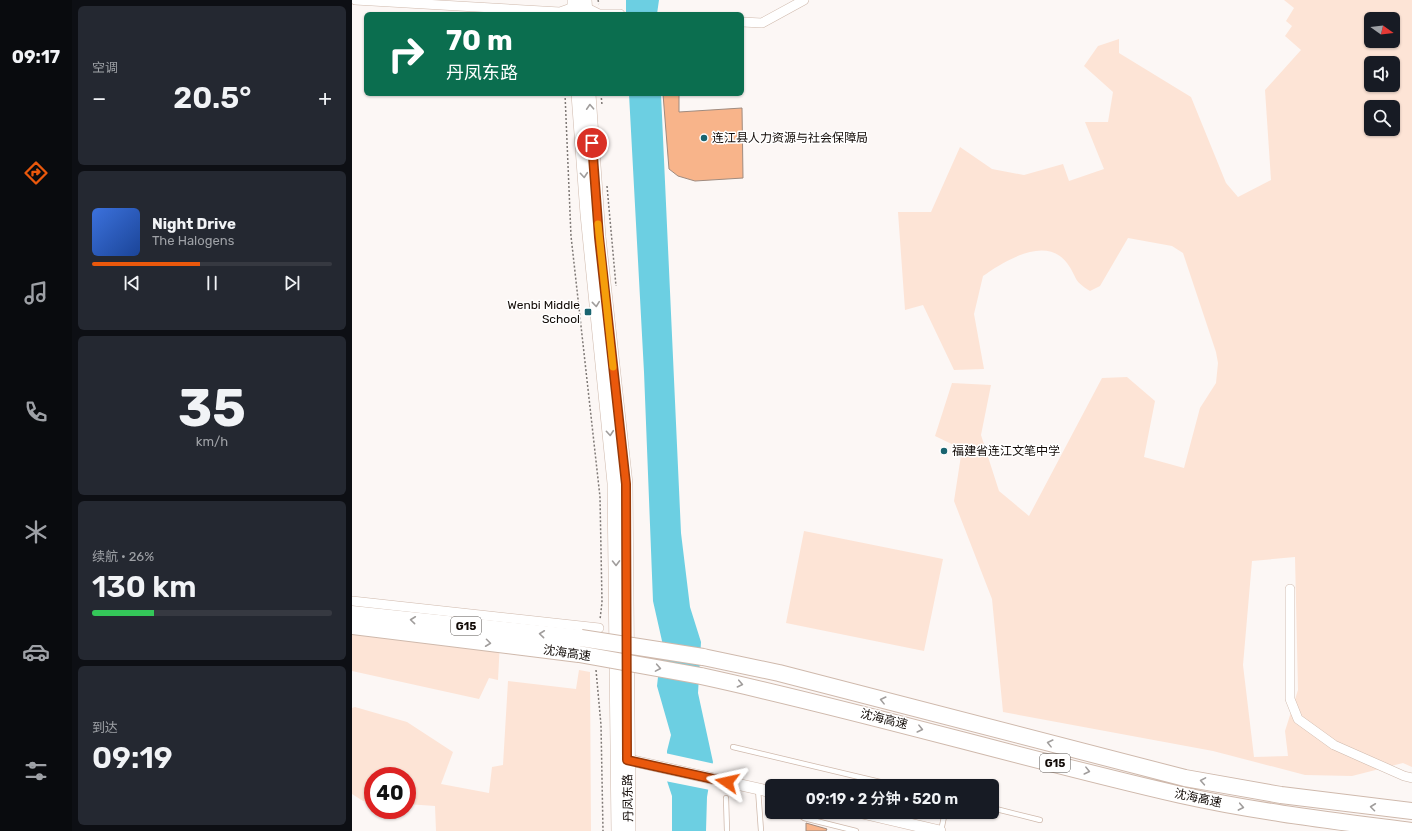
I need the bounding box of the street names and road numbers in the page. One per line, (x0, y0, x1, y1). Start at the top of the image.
road number: G15 (451, 617, 481, 635)
street label: 沈海高速 (542, 643, 592, 663)
street label: 沈海高速 (859, 706, 909, 732)
road number: G15 (1040, 754, 1070, 772)
street label: 丹凤东路 (621, 774, 635, 822)
street label: 沈海高速 (1173, 786, 1223, 810)

